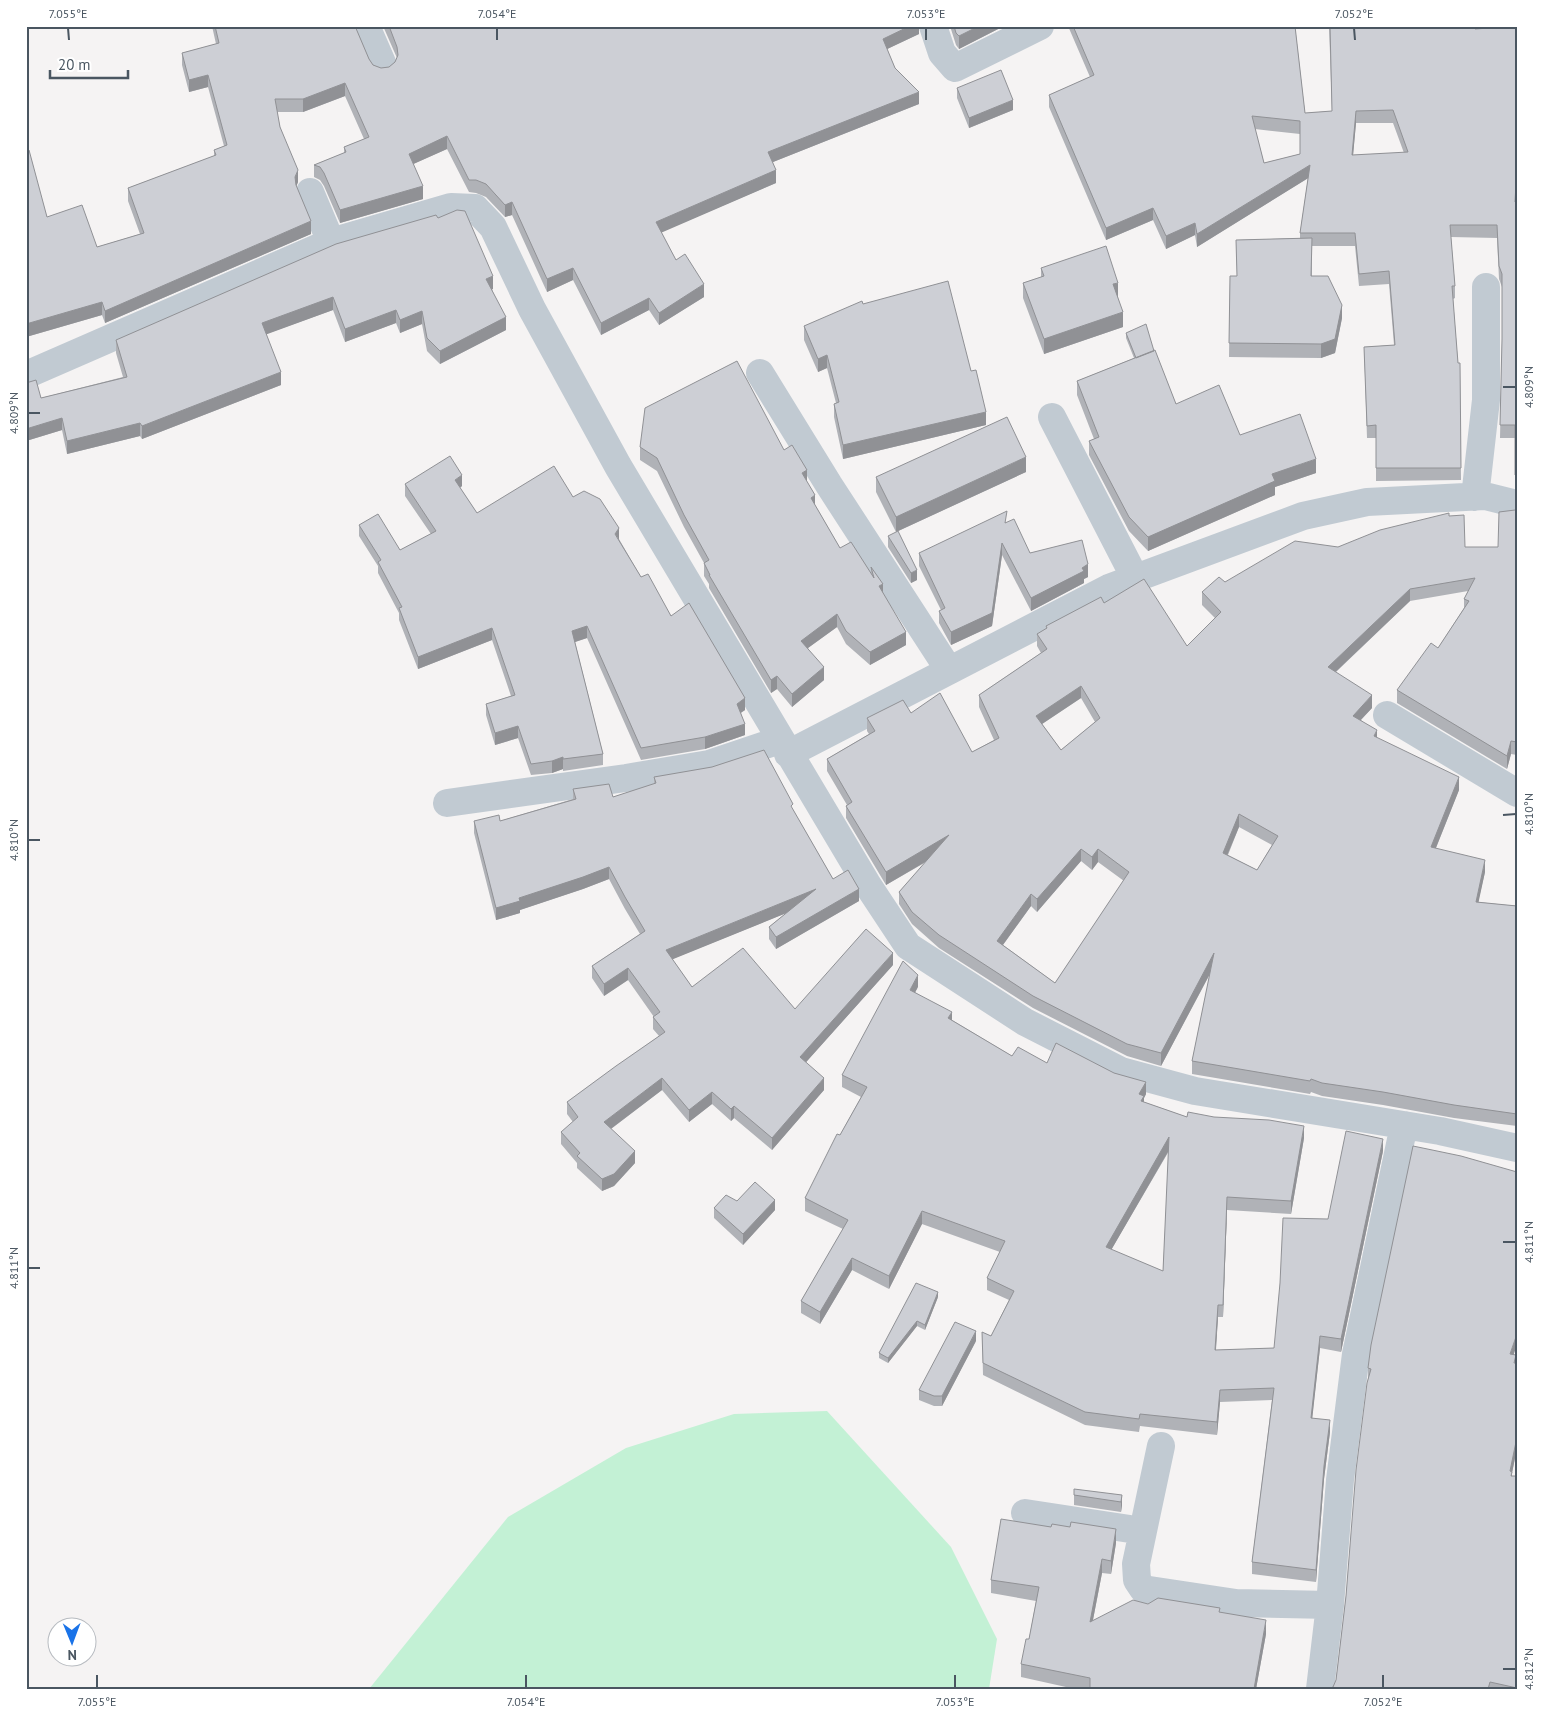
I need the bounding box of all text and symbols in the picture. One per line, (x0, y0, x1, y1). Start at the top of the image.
text: 7.055°E (49, 6, 87, 21)
text: 7.054°E (478, 6, 516, 21)
text: 7.053°E (907, 6, 945, 21)
text: 7.052°E (1335, 6, 1373, 21)
scale bar (50, 48, 128, 80)
text: 20 m (58, 55, 91, 74)
text: 4.809°N (1521, 366, 1536, 408)
text: 4.809°N (6, 392, 21, 434)
text: 4.810°N (1521, 793, 1536, 835)
text: 4.810°N (6, 819, 21, 861)
text: 4.811°N (1521, 1221, 1536, 1263)
text: 4.811°N (6, 1247, 21, 1289)
north arrow (48, 1618, 98, 1668)
text: N (67, 1646, 77, 1664)
text: 4.812°N (1521, 1648, 1536, 1690)
text: 7.055°E (78, 1694, 116, 1709)
text: 7.054°E (507, 1694, 545, 1709)
text: 7.053°E (936, 1694, 974, 1709)
text: 7.052°E (1364, 1694, 1402, 1709)

